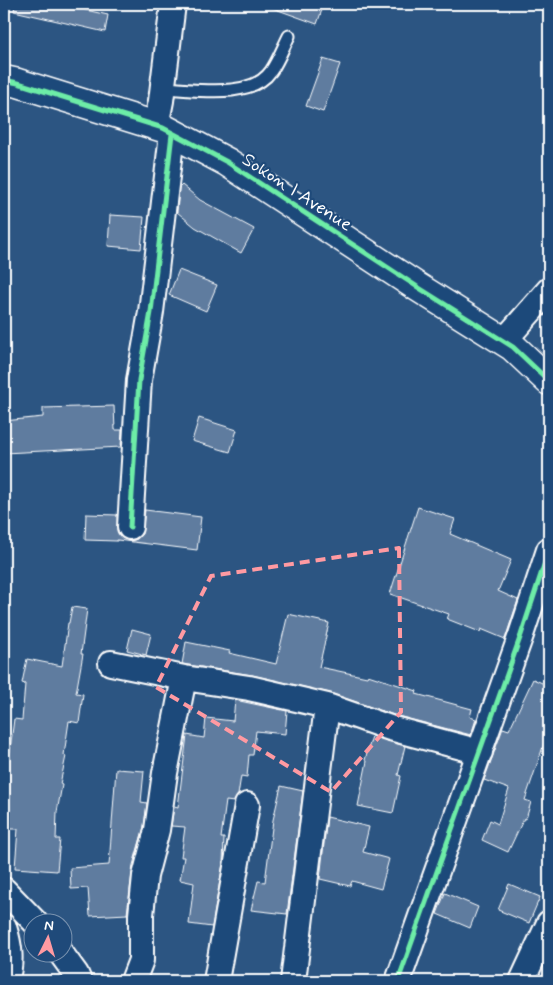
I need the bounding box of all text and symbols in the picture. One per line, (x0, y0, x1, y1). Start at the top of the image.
street label: Sokon I Avenue (237, 147, 357, 237)
north arrow (22, 912, 72, 962)
text: N (44, 917, 54, 935)

